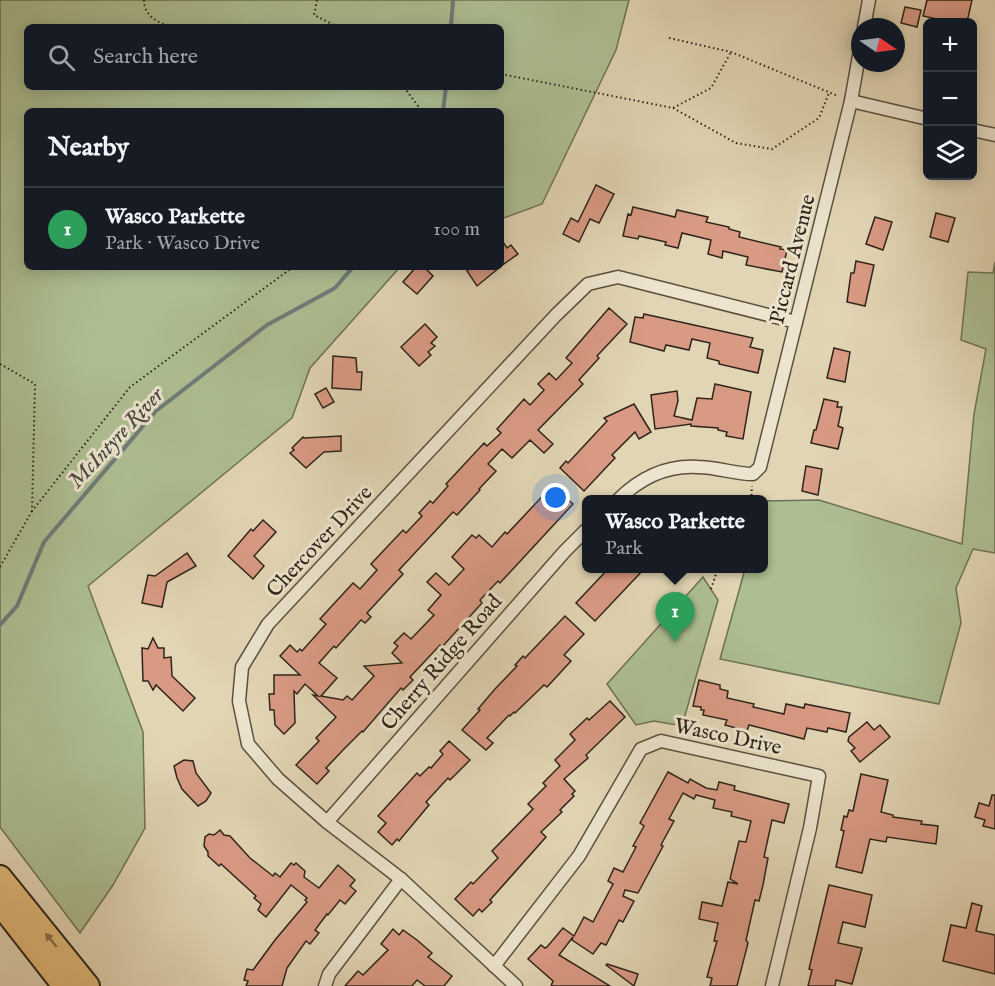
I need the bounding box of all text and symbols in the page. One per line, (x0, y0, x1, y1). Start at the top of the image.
north arrow (851, 18, 905, 72)
map controls (923, 18, 977, 180)
button: + (923, 18, 977, 72)
search box (24, 24, 504, 90)
icon: search (45, 41, 78, 74)
text: Search here (93, 43, 198, 71)
button: − (923, 72, 977, 126)
button: layers (923, 126, 977, 180)
text: Nearby (48, 131, 129, 164)
street label: Piccard Avenue (764, 192, 823, 327)
text: Wasco Parkette (105, 203, 245, 231)
text: 1 (64, 217, 71, 242)
text: 100 m (433, 217, 480, 242)
text: Park · Wasco Drive (105, 231, 260, 256)
water label: McIntyre River (63, 381, 171, 495)
street label: Chercover Drive (261, 480, 379, 604)
your location (541, 483, 570, 512)
popup (582, 495, 768, 573)
text: Wasco Parkette (605, 508, 745, 536)
text: Park (605, 536, 643, 561)
street label: Cherry Ridge Road (376, 589, 509, 737)
pin: 1 (656, 592, 694, 642)
street label: Wasco Drive (672, 713, 784, 762)
one-way arrow (46, 933, 58, 948)

